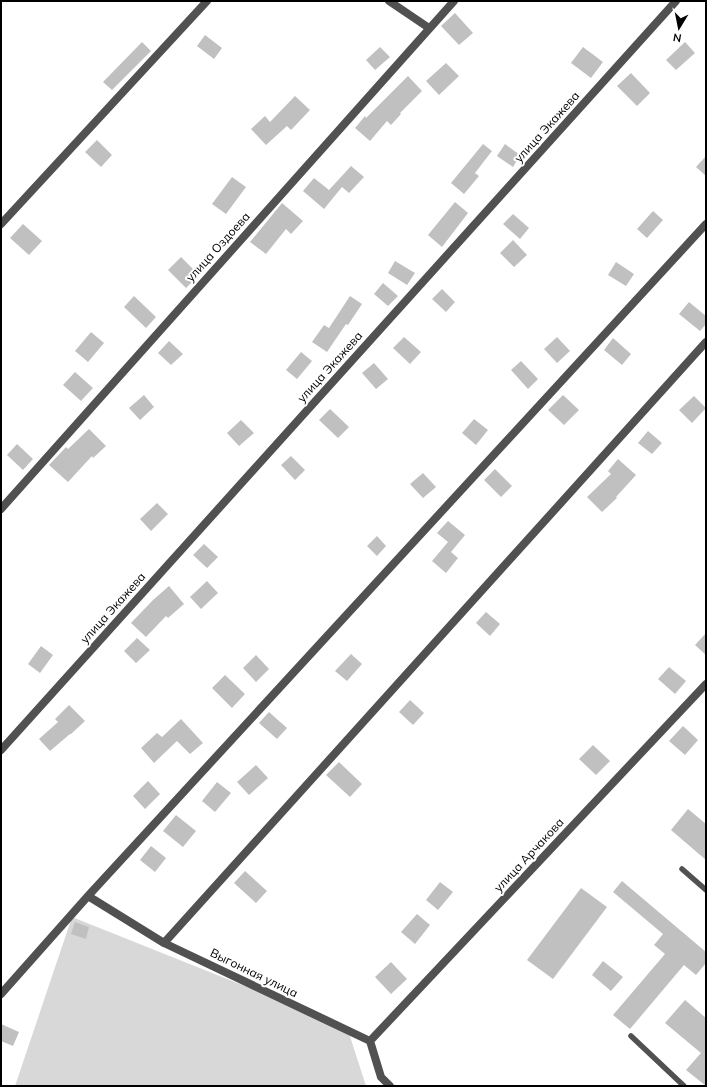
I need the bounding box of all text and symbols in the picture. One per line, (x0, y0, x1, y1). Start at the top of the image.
north arrow (659, 8, 699, 48)
text: N (672, 30, 683, 45)
street label: улица Экажева (511, 88, 582, 165)
street label: улица Оздоева (182, 209, 253, 285)
street label: улица Экажева (294, 328, 365, 405)
street label: улица Экажева (77, 569, 148, 646)
street label: улица Арчакова (490, 815, 567, 895)
street label: Выгонная улица (208, 945, 301, 1000)

